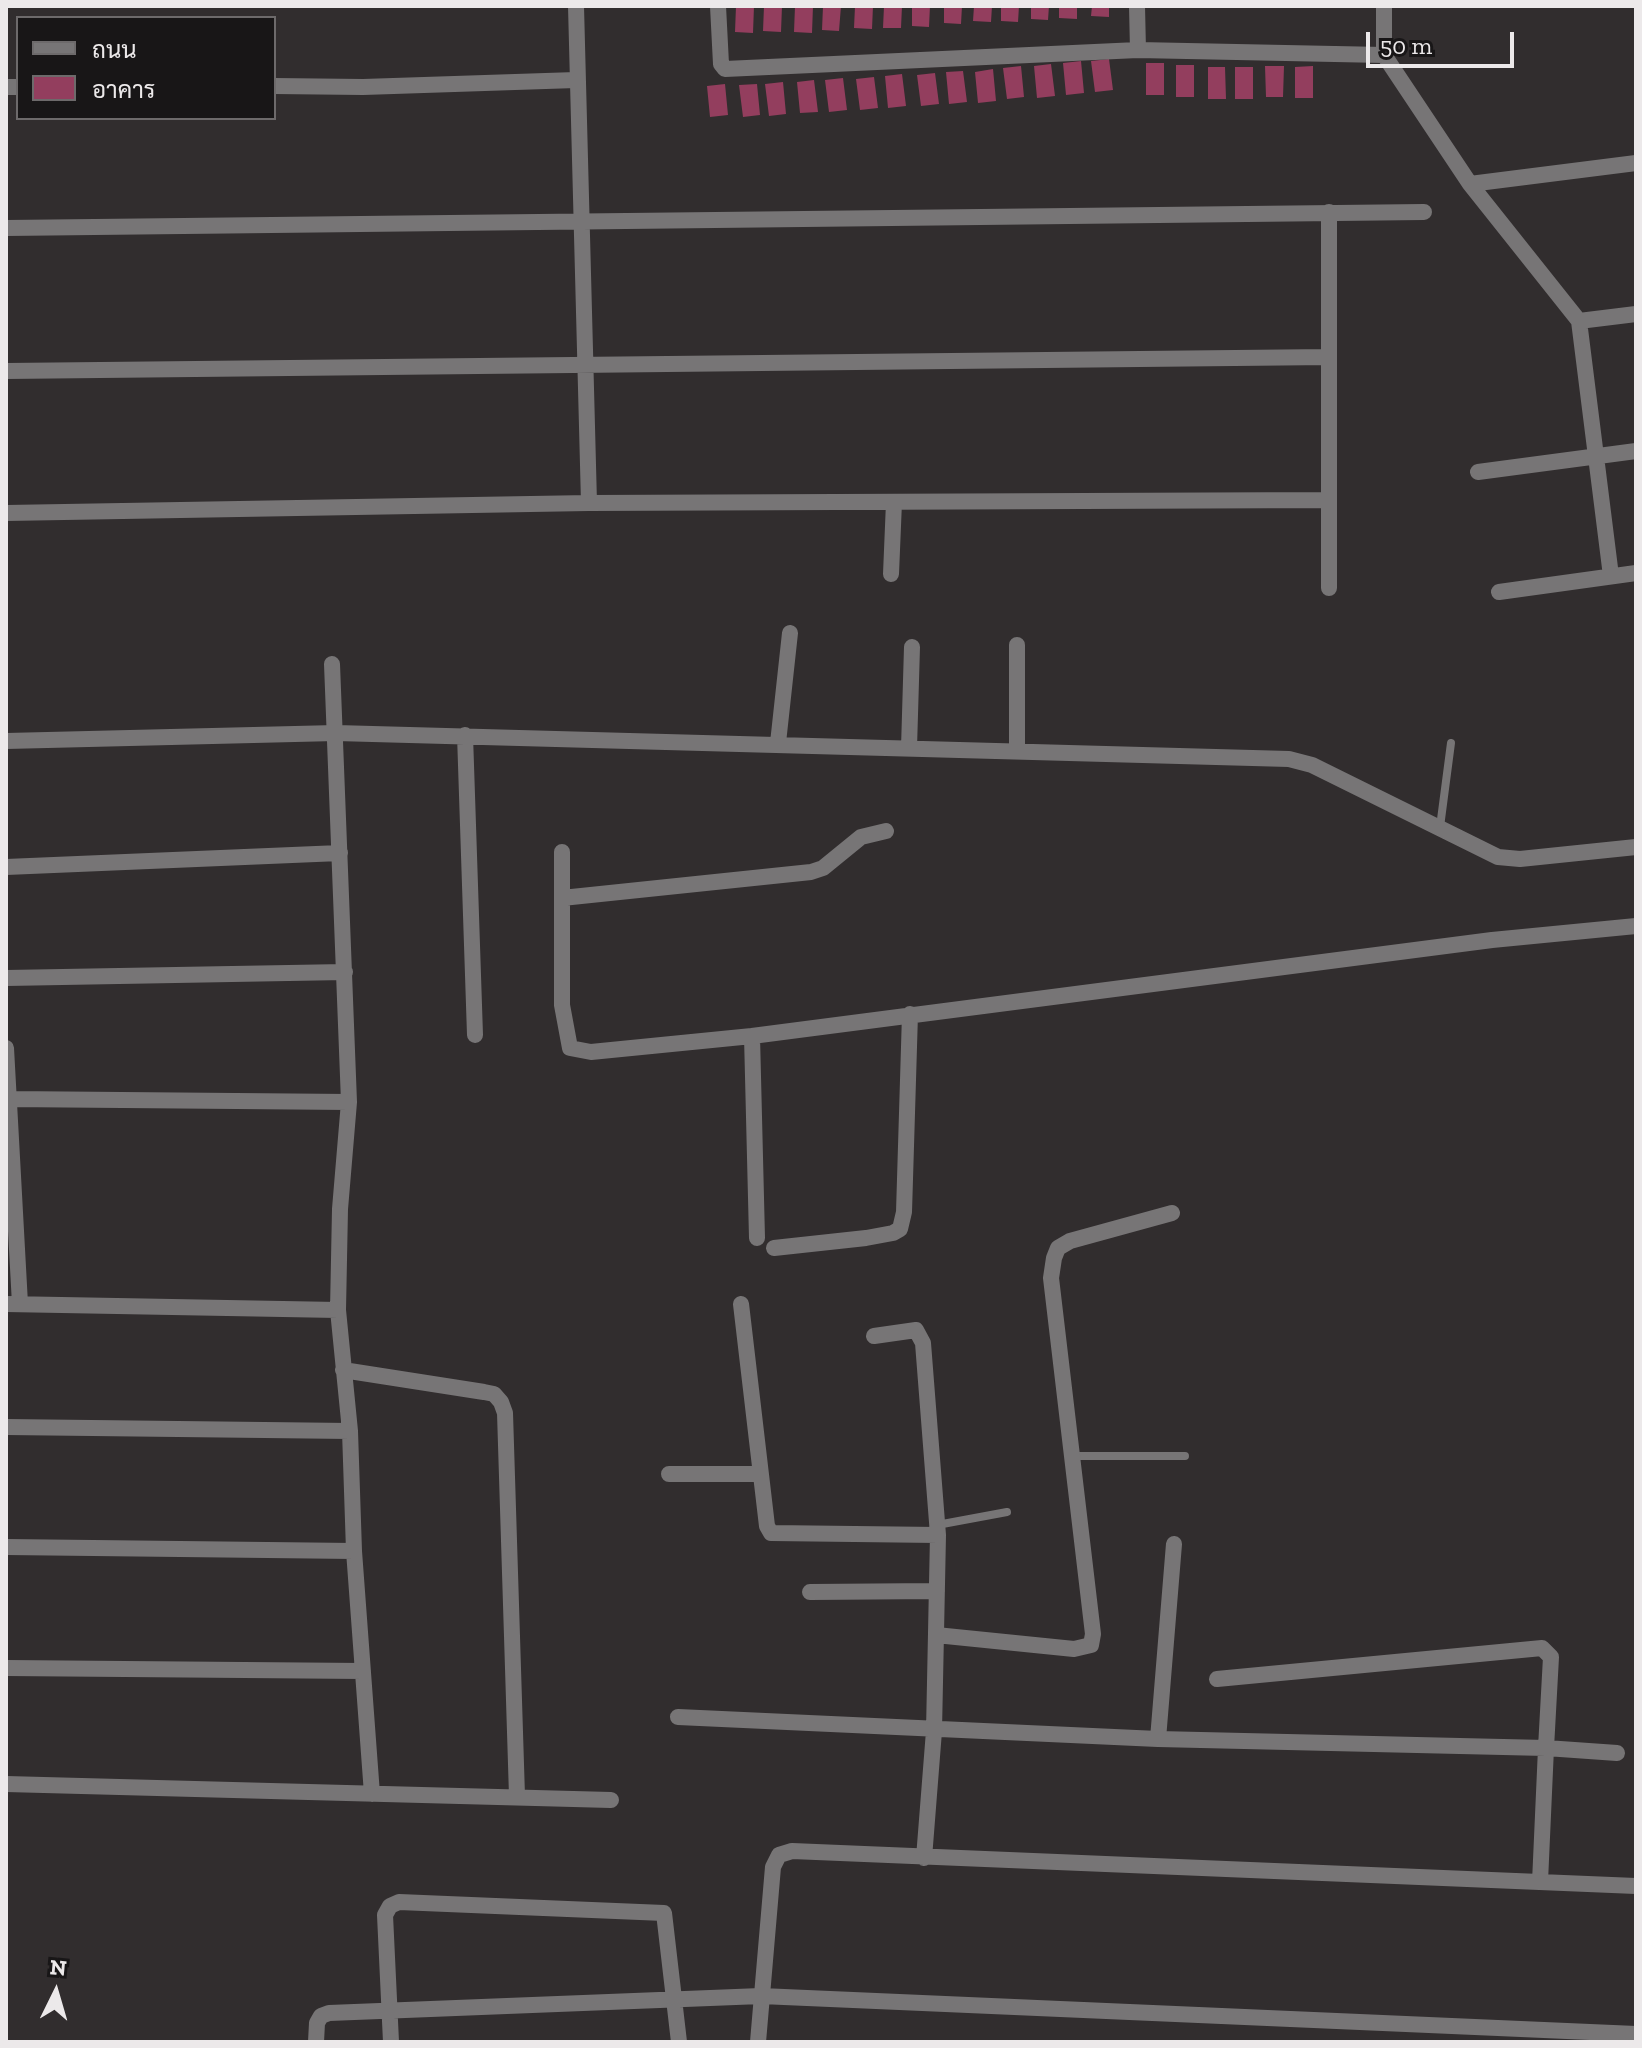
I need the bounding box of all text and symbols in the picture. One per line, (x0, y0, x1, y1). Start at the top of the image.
legend (16, 16, 276, 120)
scale bar (1370, 16, 1518, 66)
text: 50 m (1380, 31, 1432, 60)
text: ถนน (92, 35, 137, 64)
text: อาคาร (92, 75, 155, 104)
north arrow (16, 1952, 96, 2032)
text: N (49, 1953, 68, 1982)

